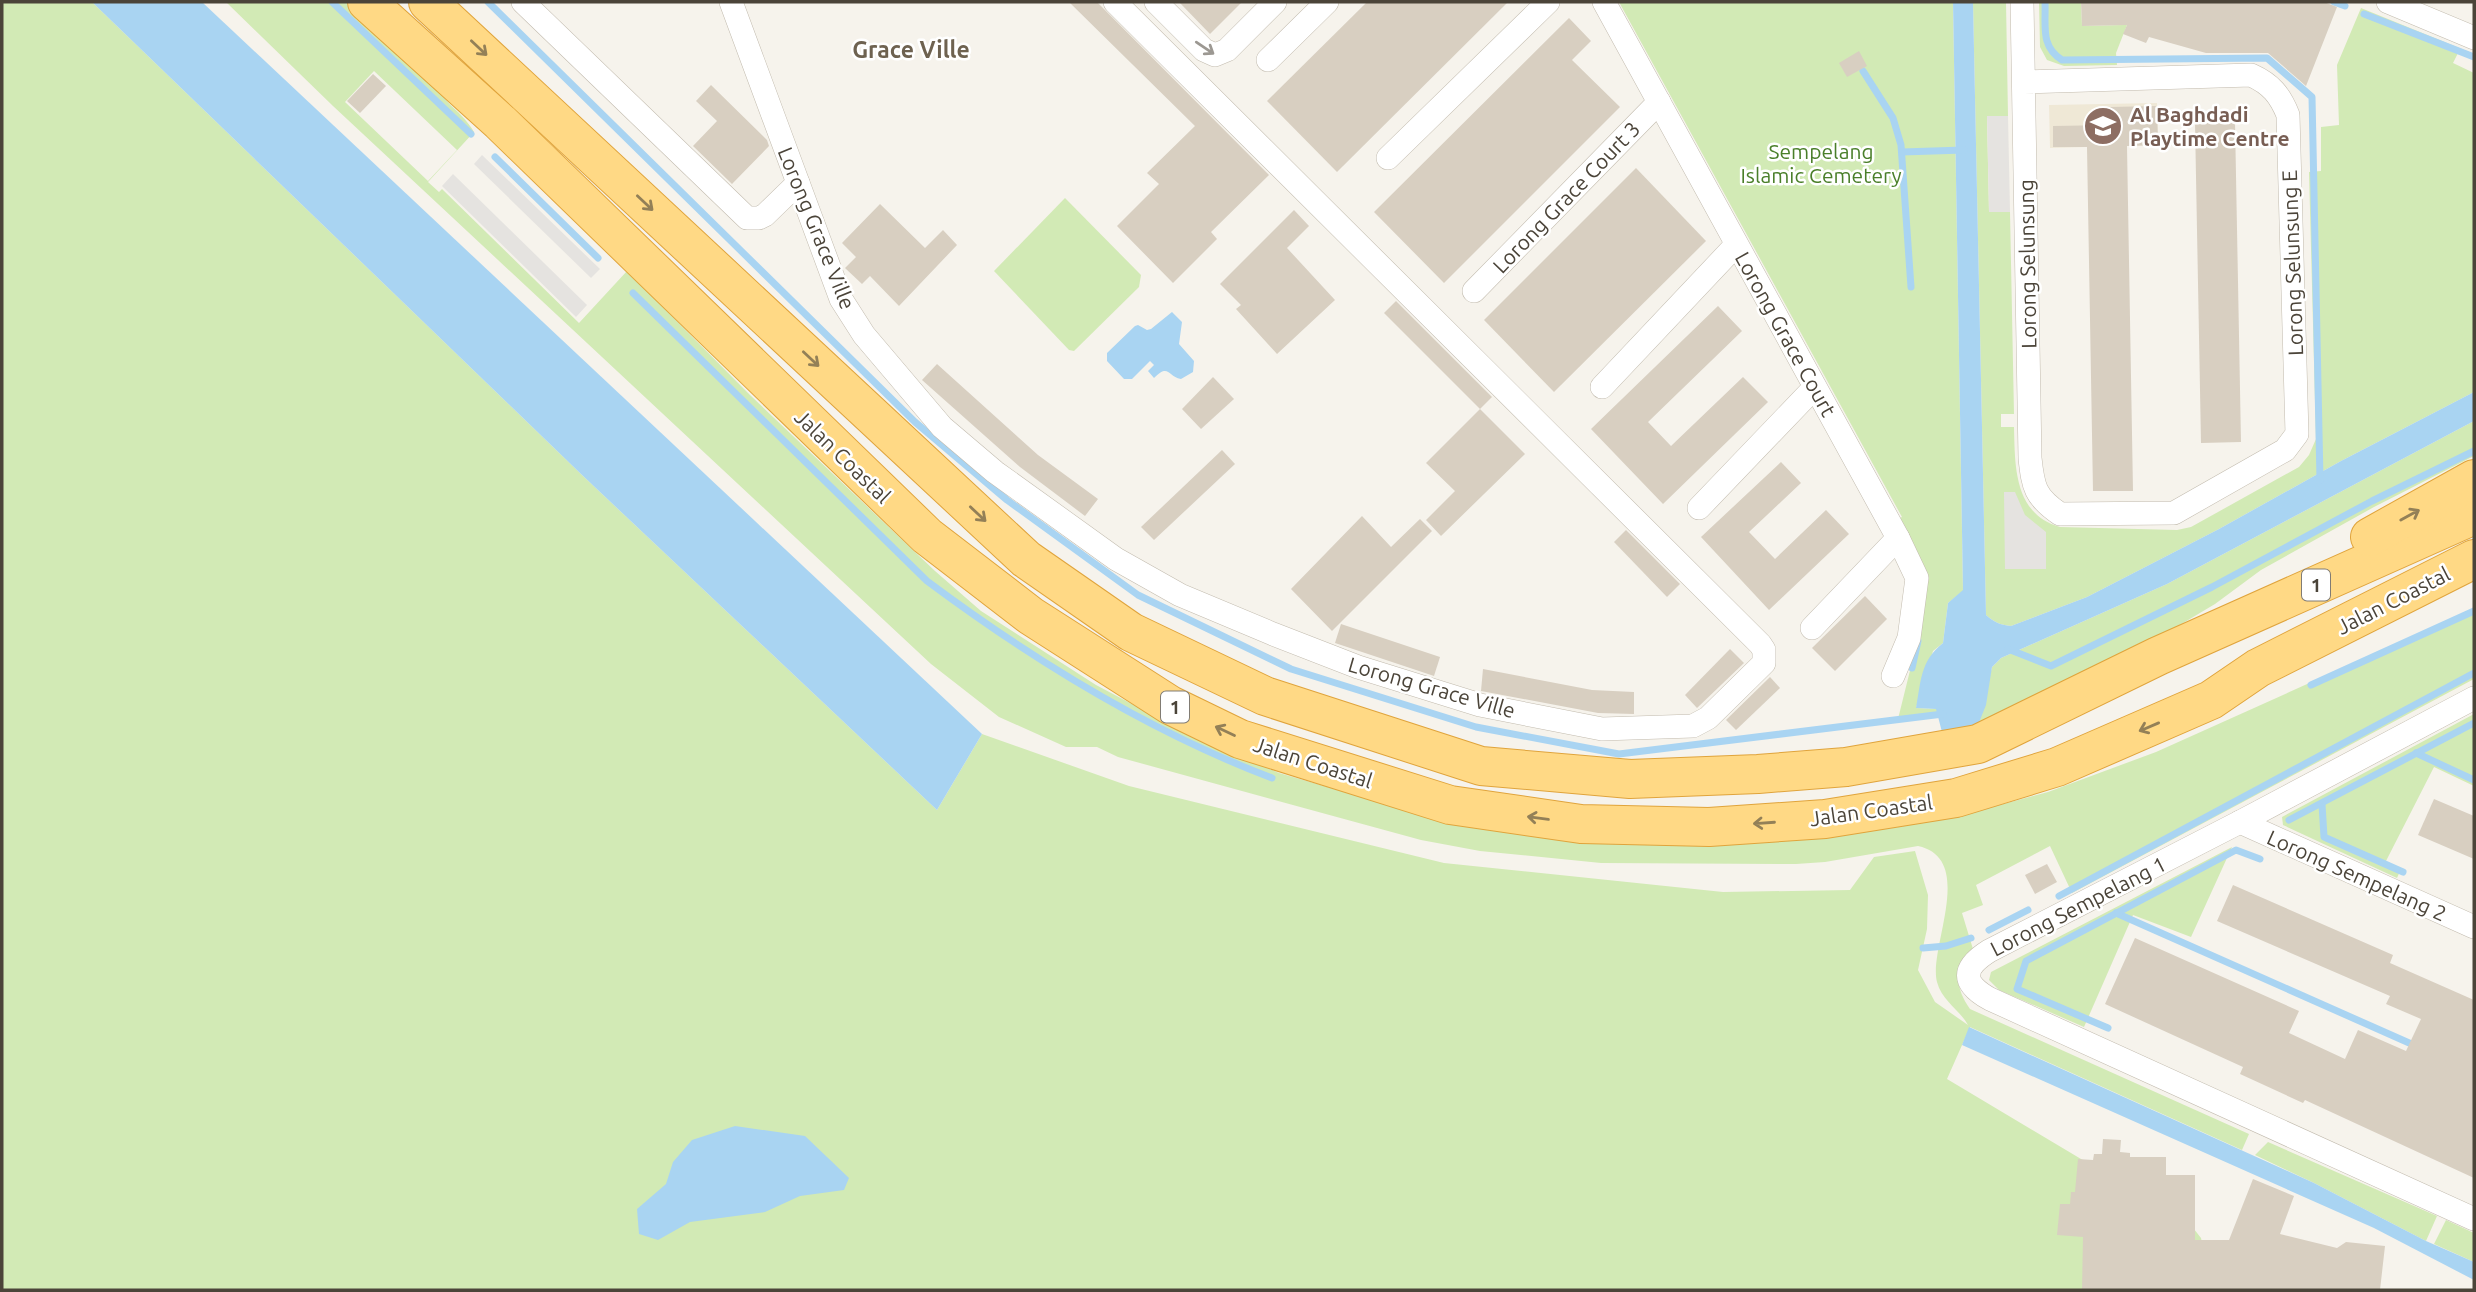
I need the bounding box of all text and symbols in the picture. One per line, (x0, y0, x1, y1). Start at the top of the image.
district label: Grace Ville (852, 37, 970, 62)
one-way arrow (470, 40, 488, 56)
one-way arrow (1195, 41, 1214, 55)
place label: Al Baghdadi Playtime Centre (2130, 102, 2290, 150)
school or university icon: Al Baghdadi Playtime Centre (2082, 105, 2124, 147)
street label: Lorong Grace Court 3 (1488, 116, 1644, 278)
park label: Sempelang Islamic Cemetery (1740, 139, 1902, 187)
street label: Lorong Grace Ville (774, 144, 860, 312)
street label: Lorong Selunsung E (2277, 170, 2307, 356)
street label: Lorong Selunsung (2014, 179, 2040, 349)
one-way arrow (636, 195, 653, 212)
street label: Lorong Grace Court (1731, 248, 1841, 420)
one-way arrow (802, 350, 819, 367)
street label: Jalan Coastal (790, 404, 896, 508)
one-way arrow (969, 505, 986, 522)
one-way arrow (2399, 508, 2419, 522)
street label: Jalan Coastal (2332, 561, 2454, 639)
road number: 1 (2302, 570, 2330, 600)
street label: Lorong Grace Ville (1346, 652, 1518, 722)
road number: 1 (1161, 692, 1189, 722)
one-way arrow (2138, 721, 2160, 734)
one-way arrow (1215, 724, 1236, 738)
street label: Jalan Coastal (1250, 731, 1376, 793)
street label: Jalan Coastal (1808, 790, 1934, 830)
one-way arrow (1527, 811, 1549, 824)
one-way arrow (1754, 817, 1776, 830)
street label: Lorong Sempelang 2 (2264, 825, 2450, 925)
street label: Lorong Sempelang 1 (1986, 851, 2170, 961)

